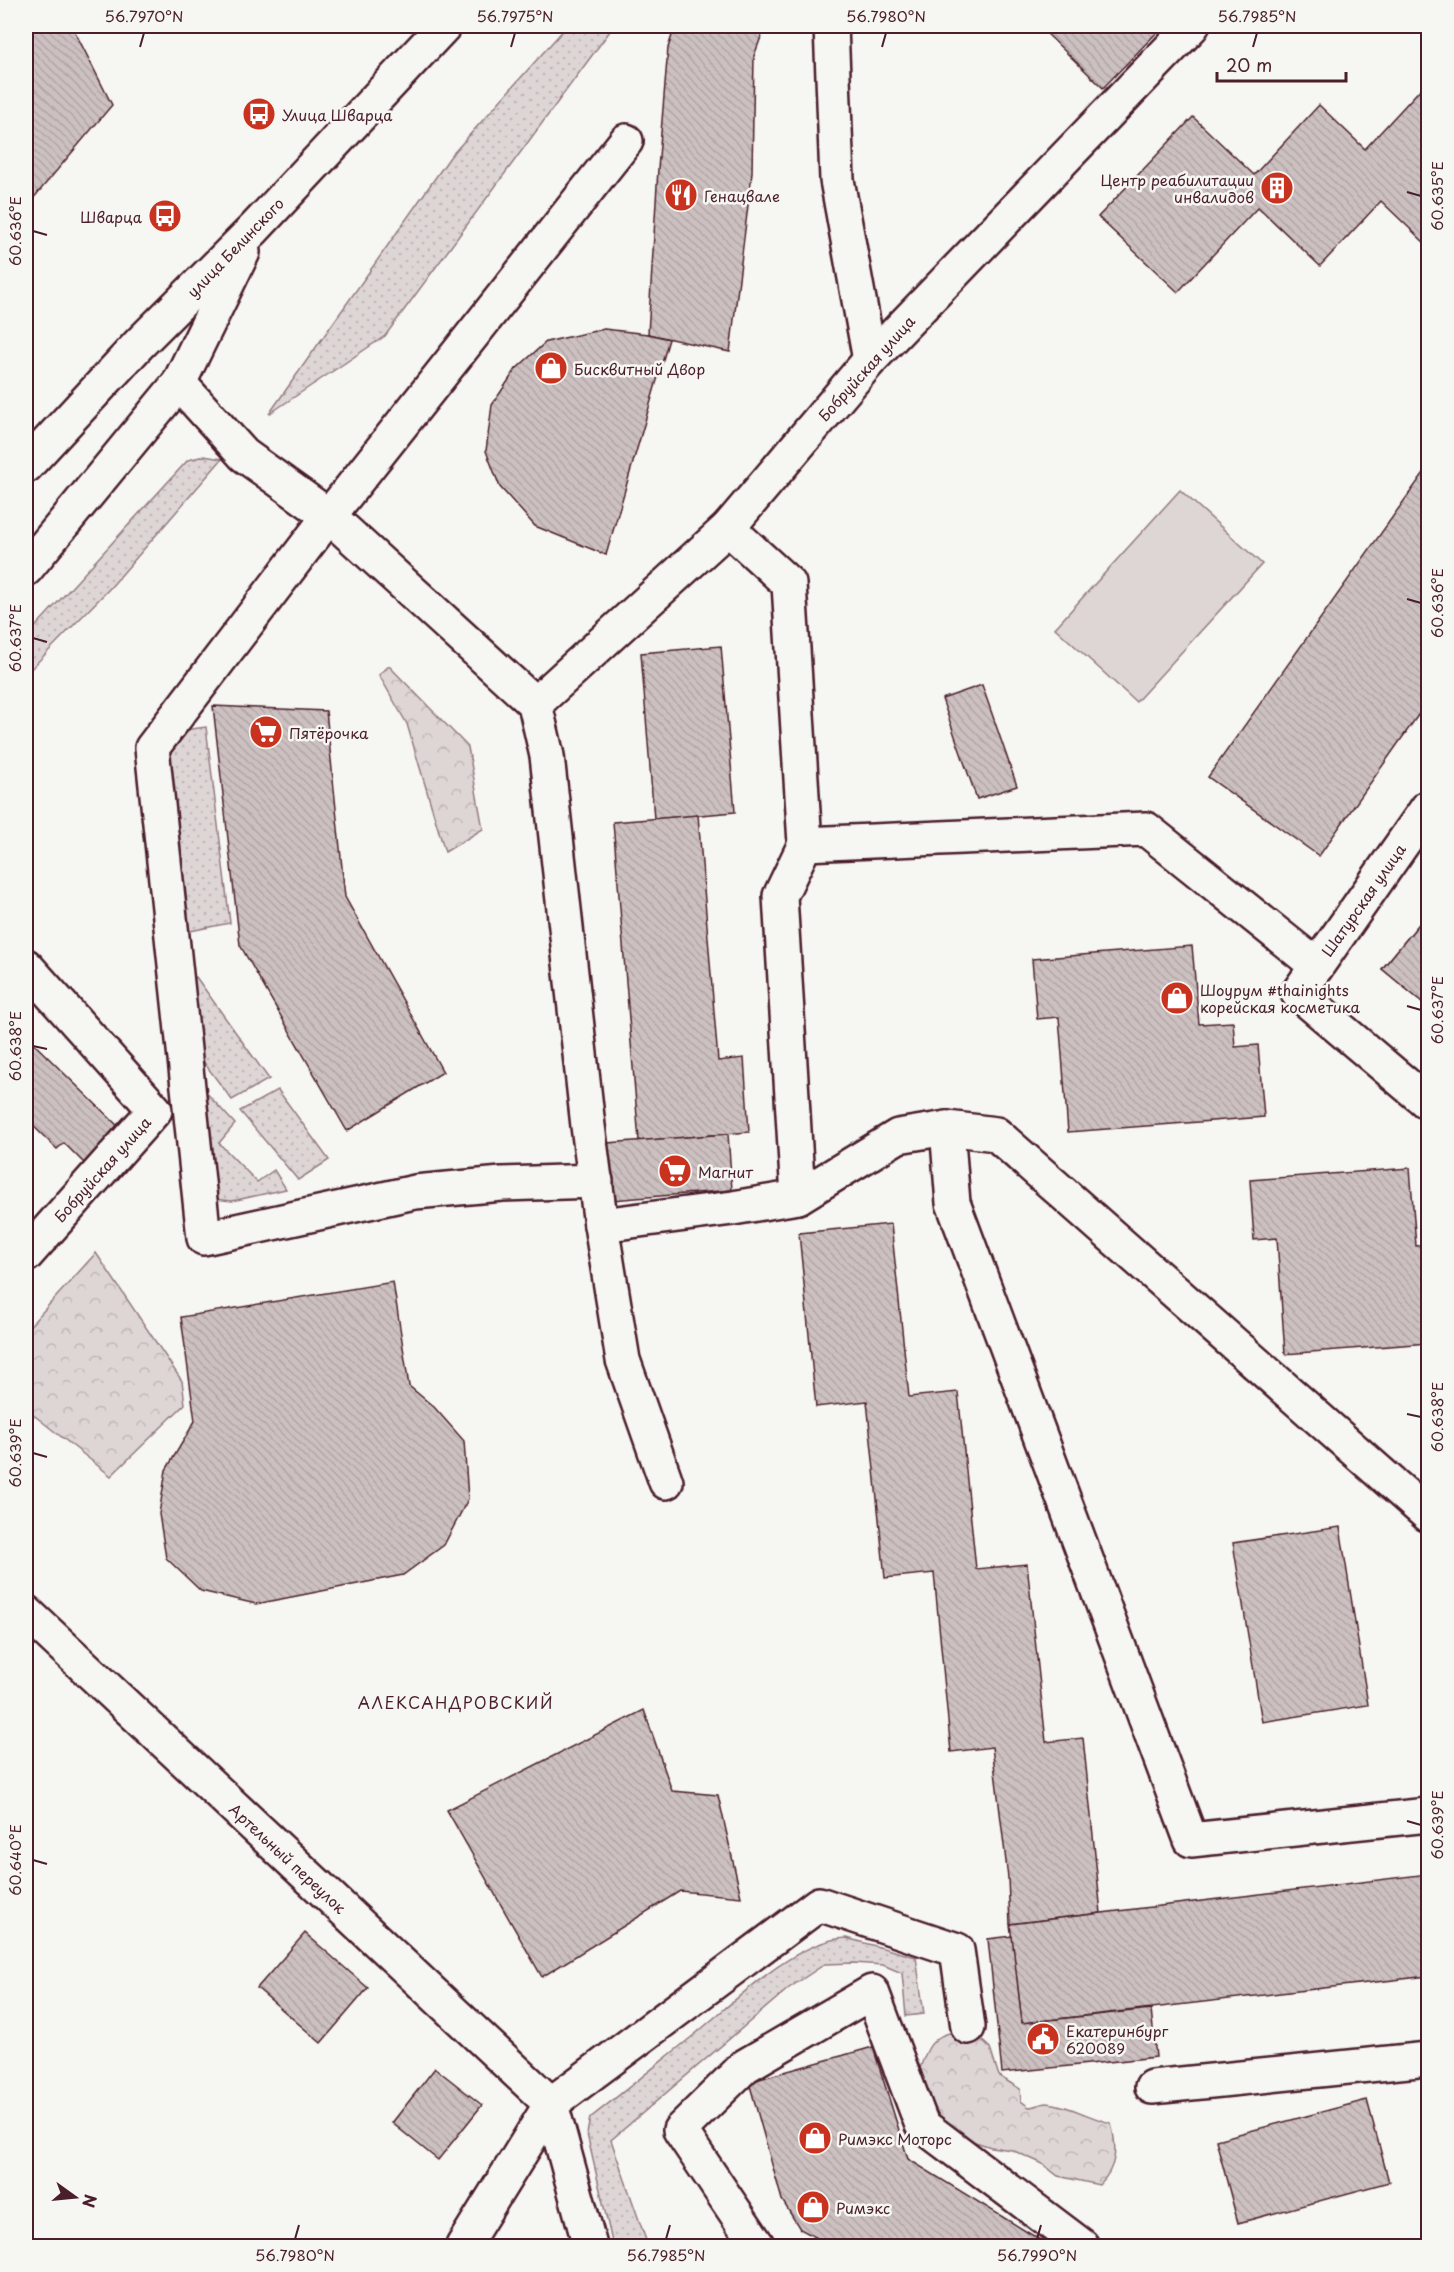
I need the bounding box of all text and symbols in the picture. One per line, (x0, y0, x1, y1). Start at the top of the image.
text: 56.7970°N (105, 4, 183, 27)
text: 56.7975°N (476, 4, 554, 27)
text: 56.7980°N (846, 4, 926, 27)
text: 56.7985°N (1218, 4, 1296, 27)
scale bar (1217, 45, 1346, 83)
text: 20 m (1226, 51, 1272, 78)
bus stop icon: Улица Шварца (241, 96, 277, 132)
place label: Улица Шварца (282, 103, 393, 126)
text: 60.635°E (1425, 161, 1448, 231)
place label: Центр реабилитации инвалидов (1101, 168, 1254, 208)
building icon: Центр реабилитации инвалидов (1259, 170, 1295, 206)
restaurant icon: Генацвале (663, 177, 699, 213)
place label: Генацвале (704, 184, 780, 207)
street label: улица Белинского (181, 192, 289, 302)
text: 60.636°E (3, 196, 26, 266)
bus stop icon: Шварца (147, 198, 183, 234)
place label: Шварца (80, 205, 143, 228)
street label: Бобруйская улица (812, 310, 920, 426)
shop icon: Бисквитный Двор (533, 350, 569, 386)
place label: Бисквитный Двор (574, 357, 705, 380)
text: 60.636°E (1425, 568, 1448, 638)
text: 60.637°E (3, 604, 26, 672)
supermarket icon: Пятёрочка (248, 714, 284, 750)
place label: Пятёрочка (289, 721, 369, 744)
street label: Шатурская улица (1315, 838, 1411, 961)
text: 60.637°E (1425, 976, 1448, 1044)
place label: Шоурум #thainights корейская косметика (1200, 978, 1361, 1018)
shop icon: Шоурум #thainights корейская косметика (1159, 980, 1195, 1016)
text: 60.638°E (3, 1011, 26, 1081)
street label: Бобруйская улица (48, 1111, 156, 1227)
supermarket icon: Магнит (657, 1153, 693, 1189)
place label: Магнит (698, 1160, 753, 1183)
text: 60.638°E (1425, 1382, 1448, 1452)
text: 60.639°E (3, 1418, 26, 1488)
district label: АЛЕКСАНДРОВСКИЙ (358, 1690, 554, 1714)
text: 60.639°E (1425, 1790, 1448, 1860)
street label: Артельный переулок (224, 1798, 352, 1918)
text: 60.640°E (3, 1824, 26, 1896)
place label: Екатеринбург 620089 (1066, 2019, 1168, 2059)
public building icon: Екатеринбург 620089 (1025, 2021, 1061, 2057)
shop icon: Римэкс Моторс (797, 2120, 833, 2156)
place label: Римэкс Моторс (838, 2127, 952, 2150)
north arrow (45, 2167, 105, 2227)
shop icon: Римэкс (795, 2189, 831, 2225)
text: N (77, 2192, 104, 2210)
place label: Римэкс (836, 2196, 890, 2219)
text: 56.7980°N (255, 2243, 335, 2266)
text: 56.7985°N (627, 2243, 705, 2266)
text: 56.7990°N (997, 2243, 1077, 2266)

